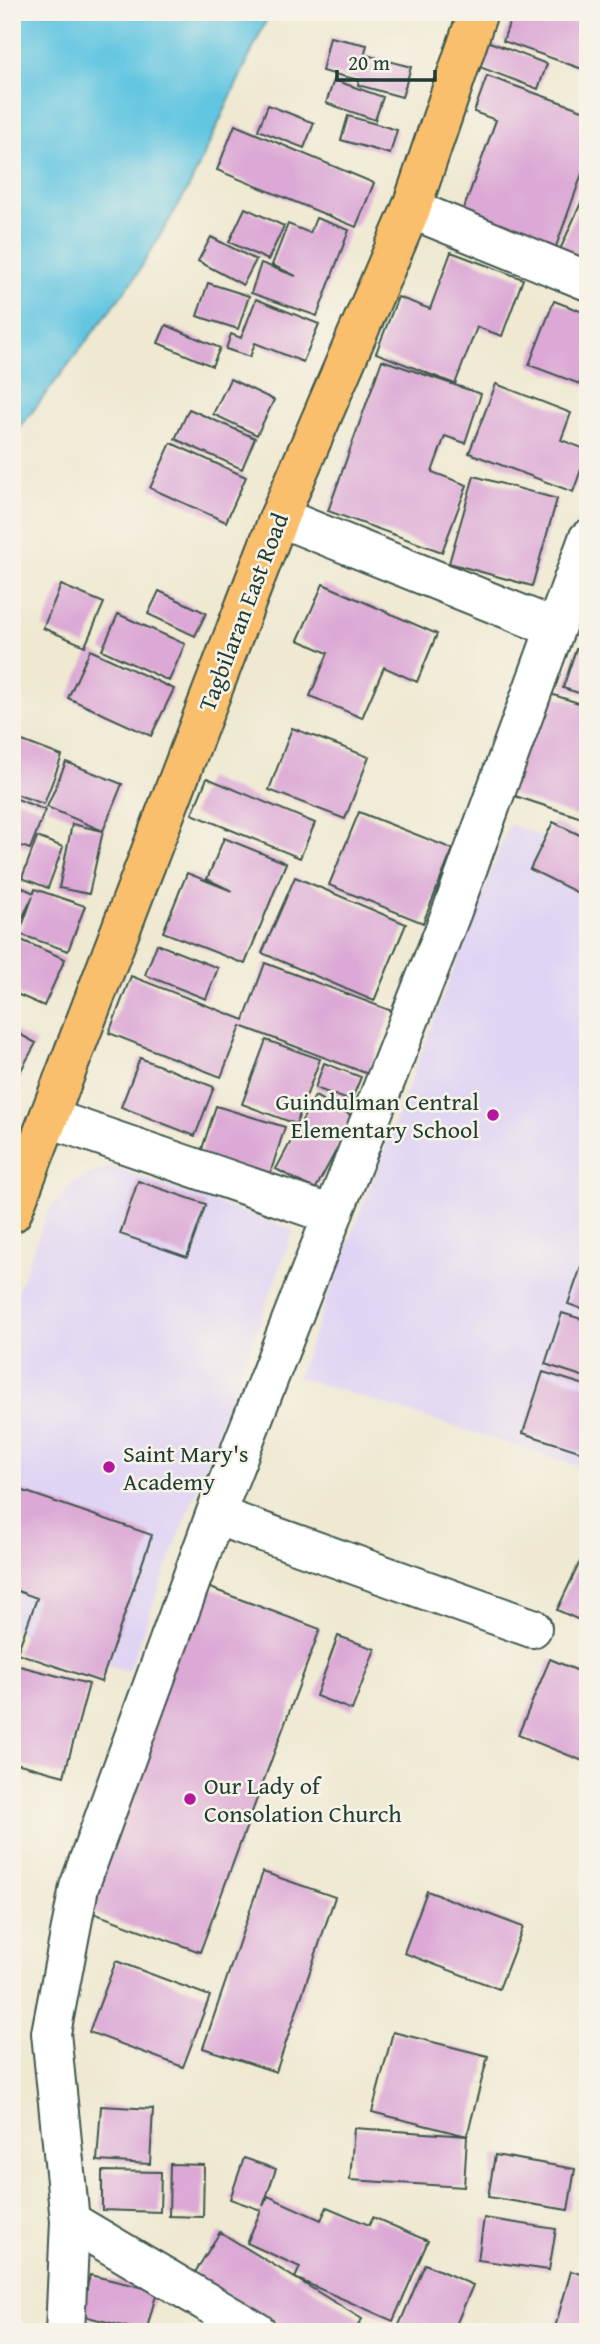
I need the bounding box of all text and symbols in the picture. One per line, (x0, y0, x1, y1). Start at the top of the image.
scale bar (337, 38, 435, 82)
text: 20 m (348, 47, 390, 78)
street label: Tagbilaran East Road (189, 508, 297, 716)
place label: Guindulman Central Elementary School (275, 1084, 479, 1147)
marker: Guindulman Central Elementary School (485, 1107, 501, 1123)
place label: Saint Mary's Academy (123, 1436, 249, 1499)
marker: Saint Mary's Academy (101, 1459, 117, 1475)
place label: Our Lady of Consolation Church (204, 1768, 402, 1831)
marker: Our Lady of Consolation Church (182, 1791, 198, 1807)

